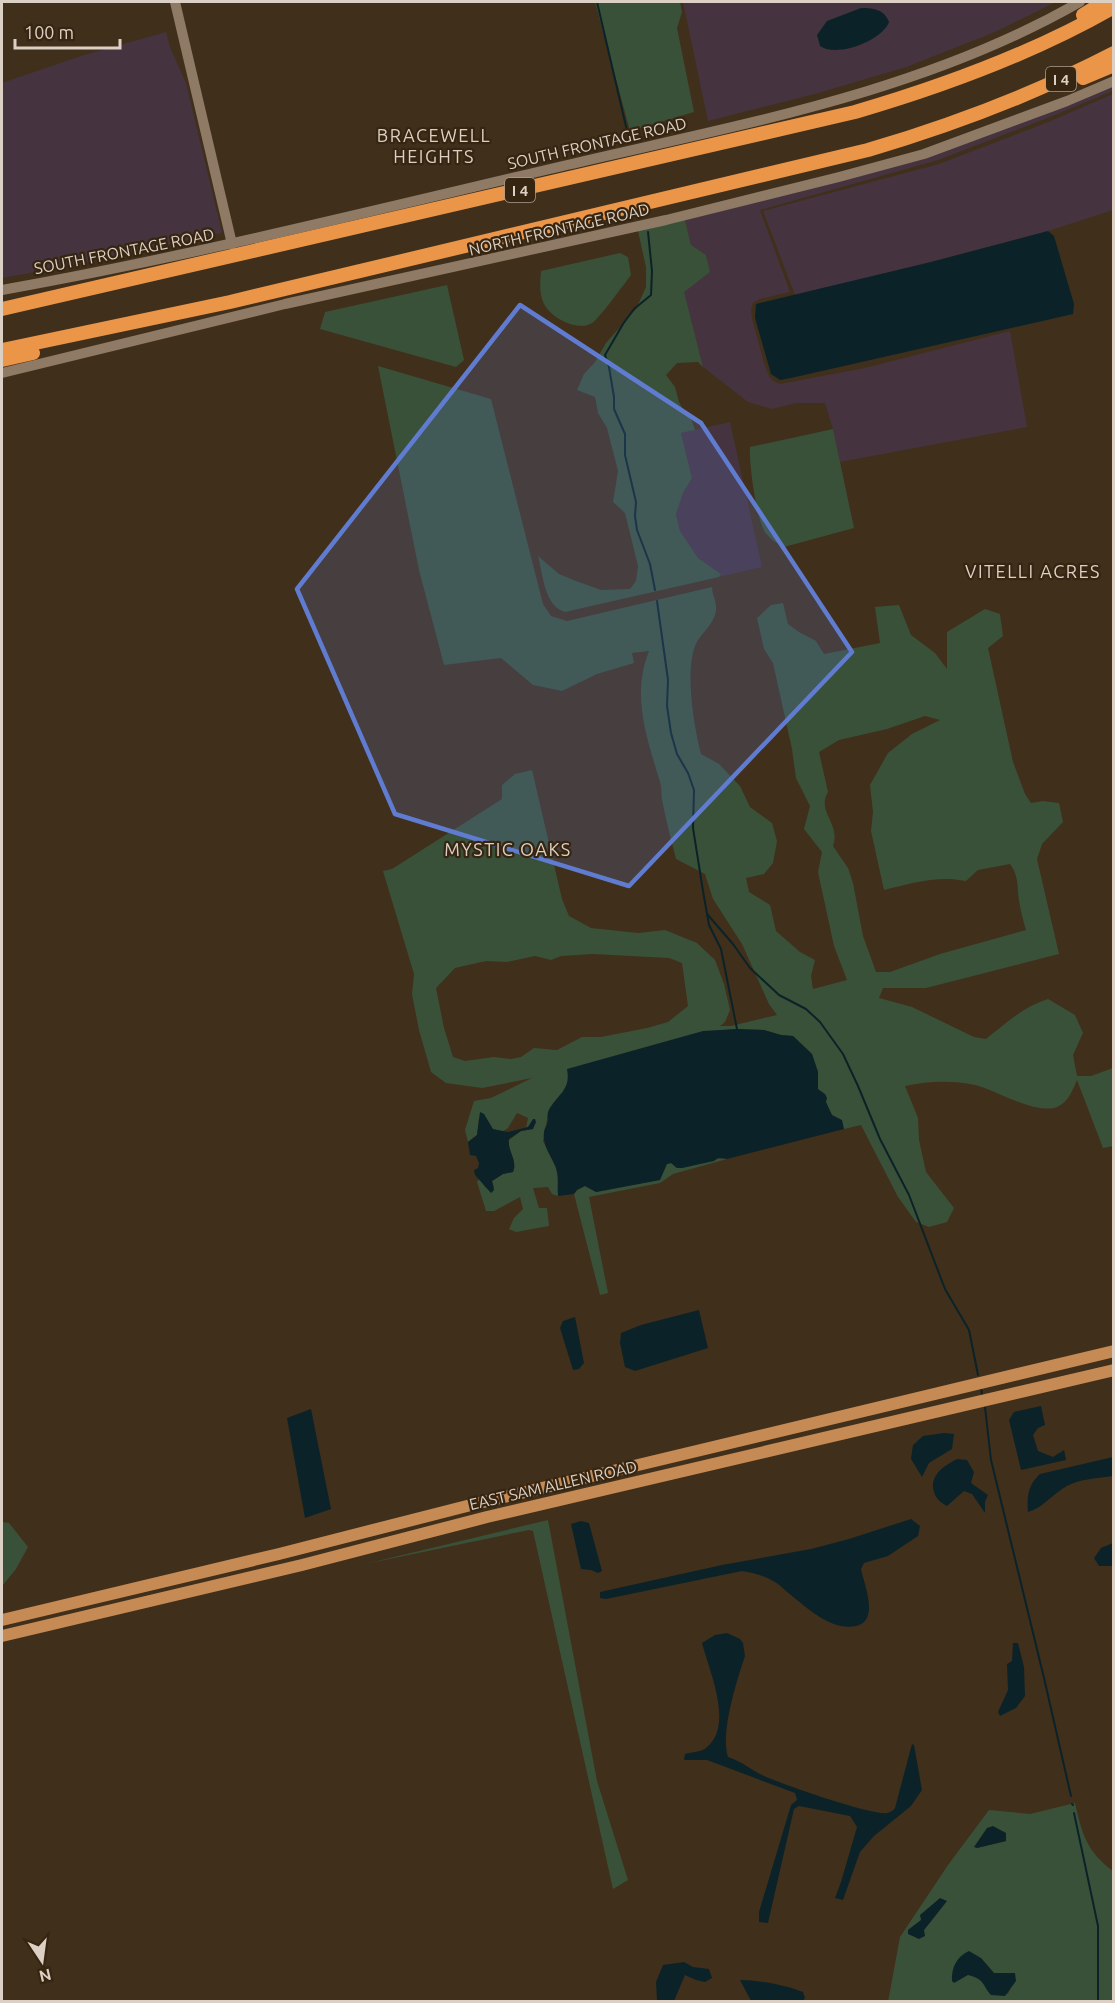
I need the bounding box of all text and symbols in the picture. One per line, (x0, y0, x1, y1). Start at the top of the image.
scale bar (15, 12, 120, 50)
text: 100 m (24, 22, 74, 42)
road number: I 4 (1046, 67, 1076, 91)
street label: SOUTH FRONTAGE ROAD (506, 114, 688, 172)
district label: BRACEWELL HEIGHTS (377, 125, 491, 166)
road number: I 4 (505, 178, 535, 202)
street label: NORTH FRONTAGE ROAD (467, 199, 651, 259)
street label: SOUTH FRONTAGE ROAD (32, 225, 216, 277)
district label: VITELLI ACRES (965, 561, 1101, 581)
district label: MYSTIC OAKS (444, 839, 572, 859)
street label: EAST SAM ALLEN ROAD (467, 1457, 639, 1513)
north arrow (12, 1931, 72, 1991)
text: N (38, 1966, 53, 1986)

